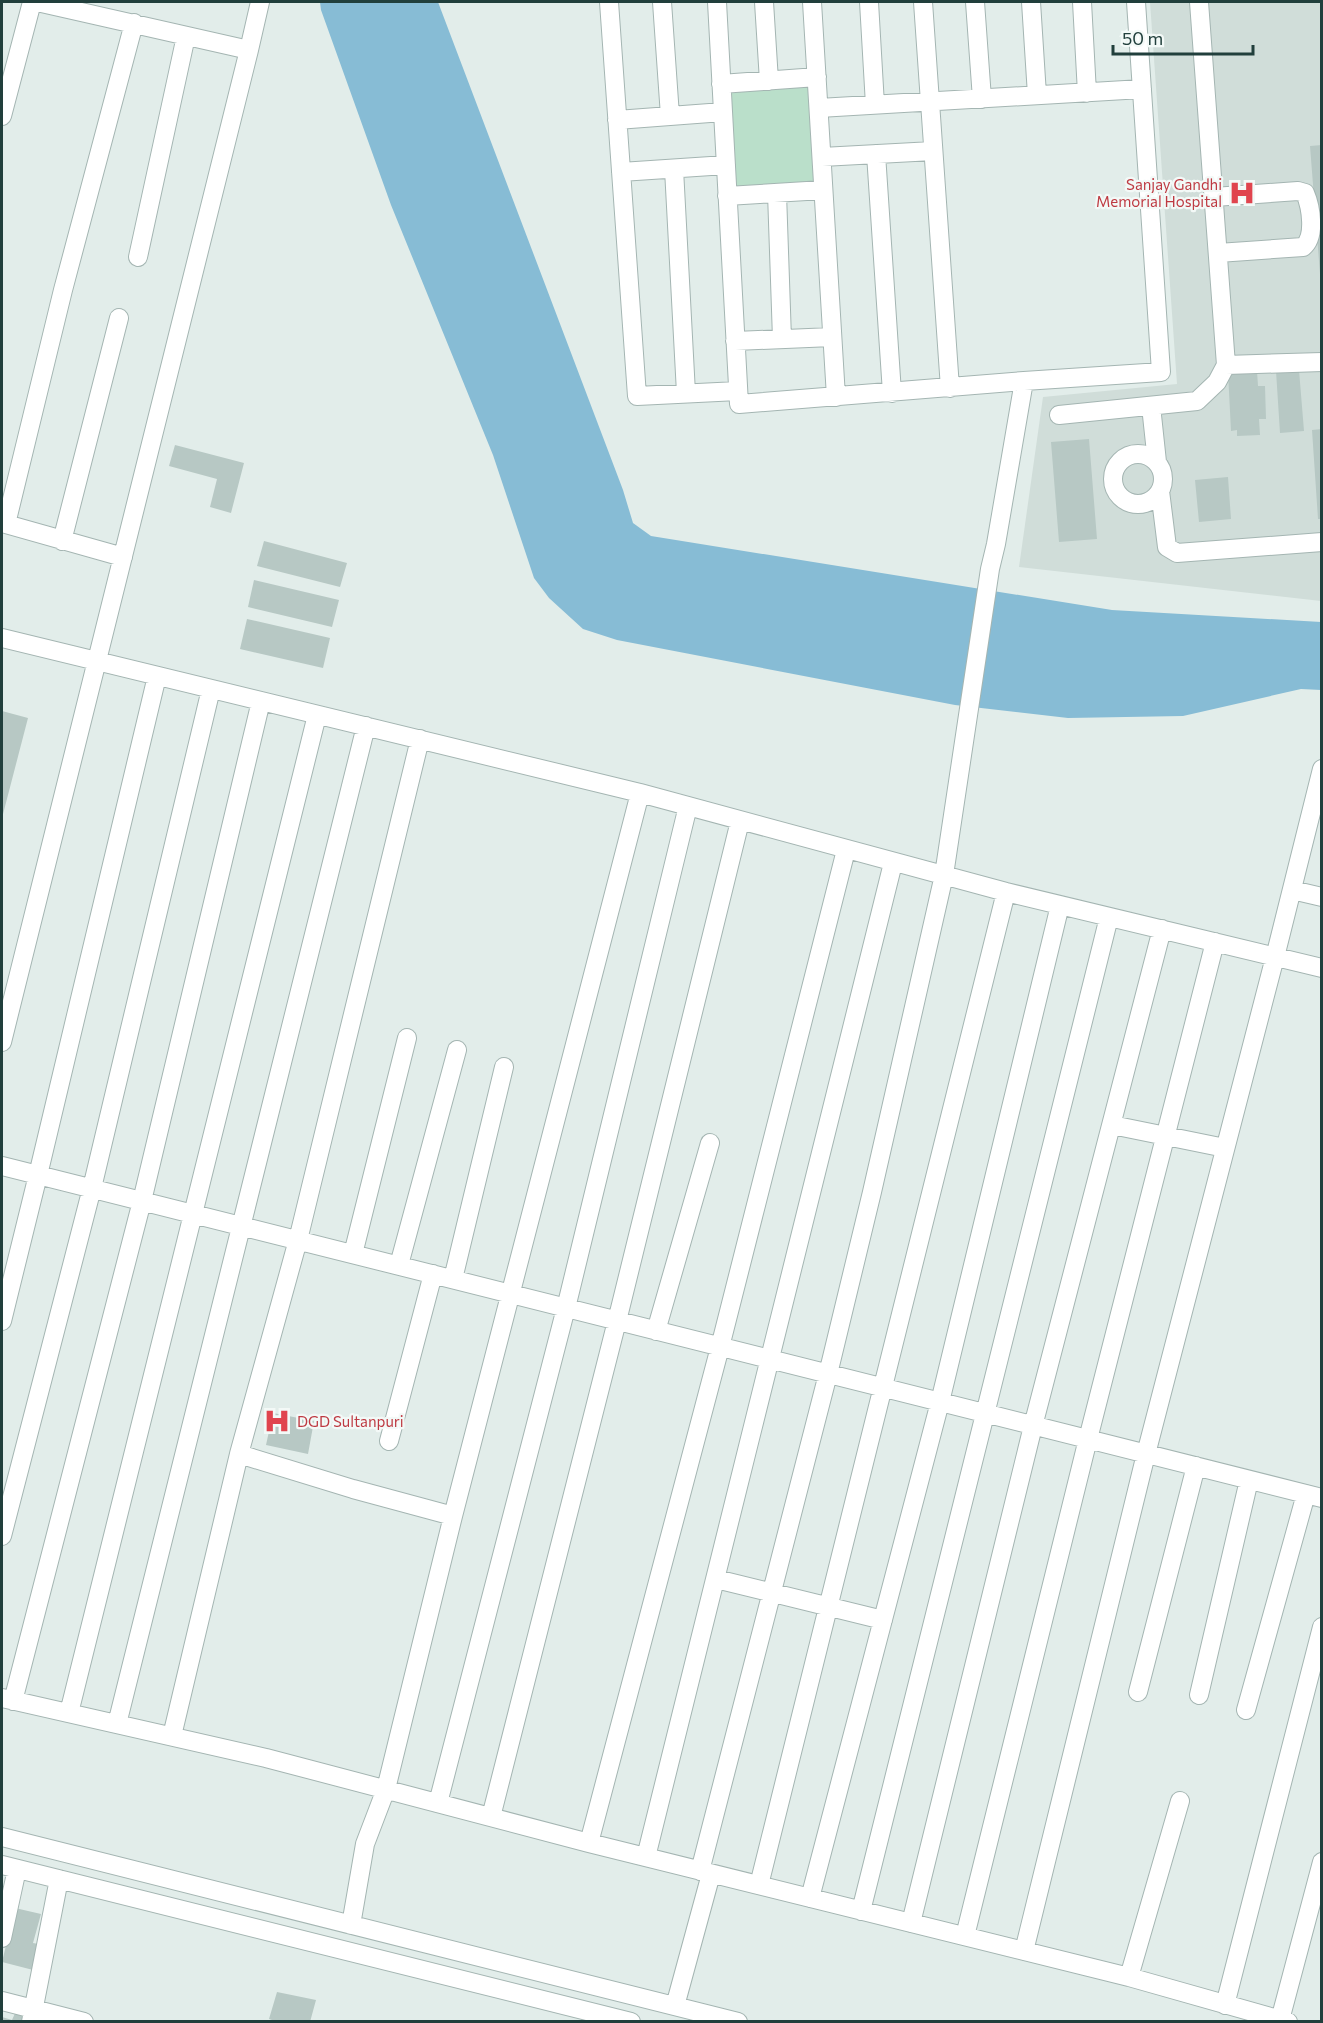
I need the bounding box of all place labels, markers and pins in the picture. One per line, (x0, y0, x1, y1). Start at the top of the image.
place label: Sanjay Gandhi Memorial Hospital (1096, 175, 1222, 210)
hospital icon: Sanjay Gandhi Memorial Hospital (1227, 178, 1257, 208)
hospital icon: DGD Sultanpuri (262, 1406, 292, 1436)
place label: DGD Sultanpuri (297, 1412, 404, 1430)

